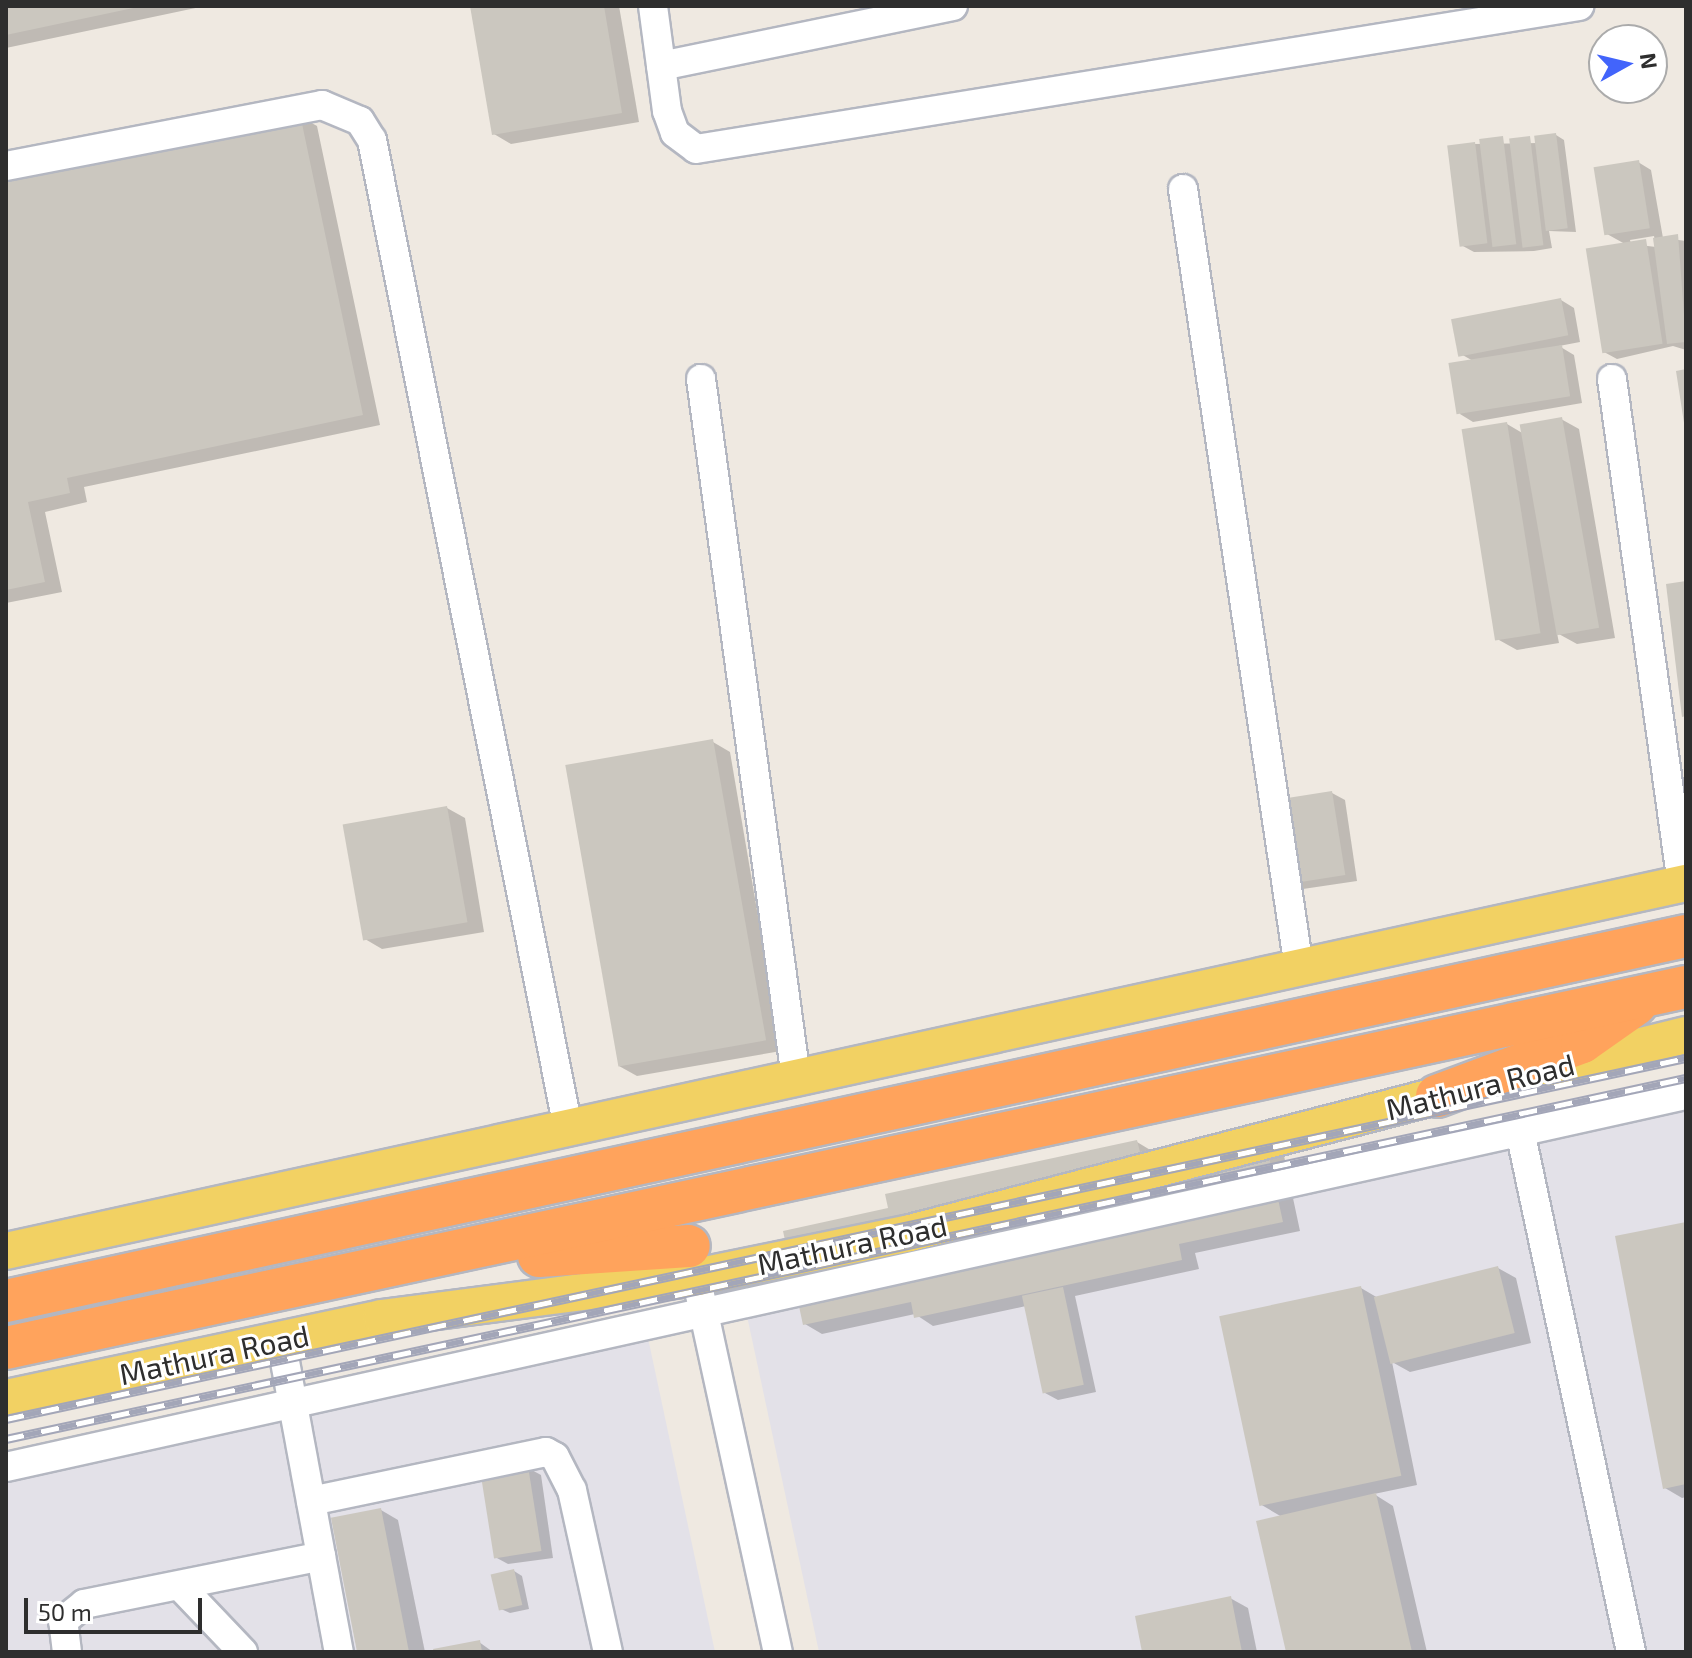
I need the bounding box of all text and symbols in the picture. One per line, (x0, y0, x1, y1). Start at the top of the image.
north arrow (1588, 24, 1668, 104)
text: N (1636, 51, 1664, 71)
street label: Mathura Road (1382, 1045, 1578, 1127)
street label: Mathura Road (754, 1206, 950, 1282)
street label: Mathura Road (116, 1316, 312, 1392)
scale bar (28, 1582, 206, 1632)
text: 50 m (38, 1597, 92, 1626)

